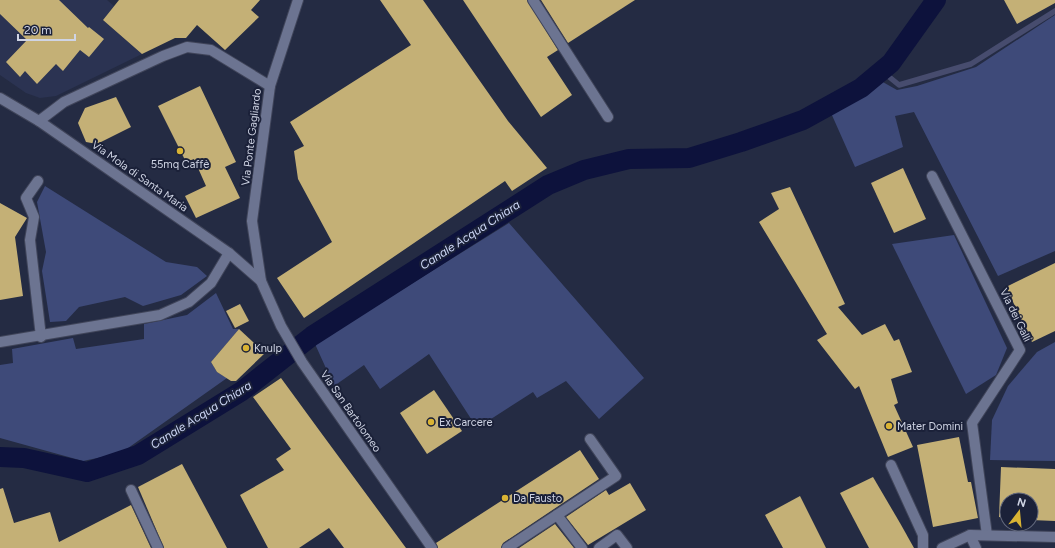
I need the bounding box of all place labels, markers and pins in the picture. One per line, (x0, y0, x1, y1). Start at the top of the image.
marker: 55mq Caffè (175, 146, 185, 156)
place label: 55mq Caffè (151, 158, 209, 171)
place label: Knulp (254, 342, 282, 355)
marker: Knulp (241, 343, 251, 353)
place label: Ex Carcere (439, 416, 492, 429)
marker: Ex Carcere (426, 417, 436, 427)
place label: Mater Domini (897, 420, 963, 433)
marker: Mater Domini (884, 421, 894, 431)
place label: Da Fausto (513, 492, 562, 505)
marker: Da Fausto (500, 493, 510, 503)

